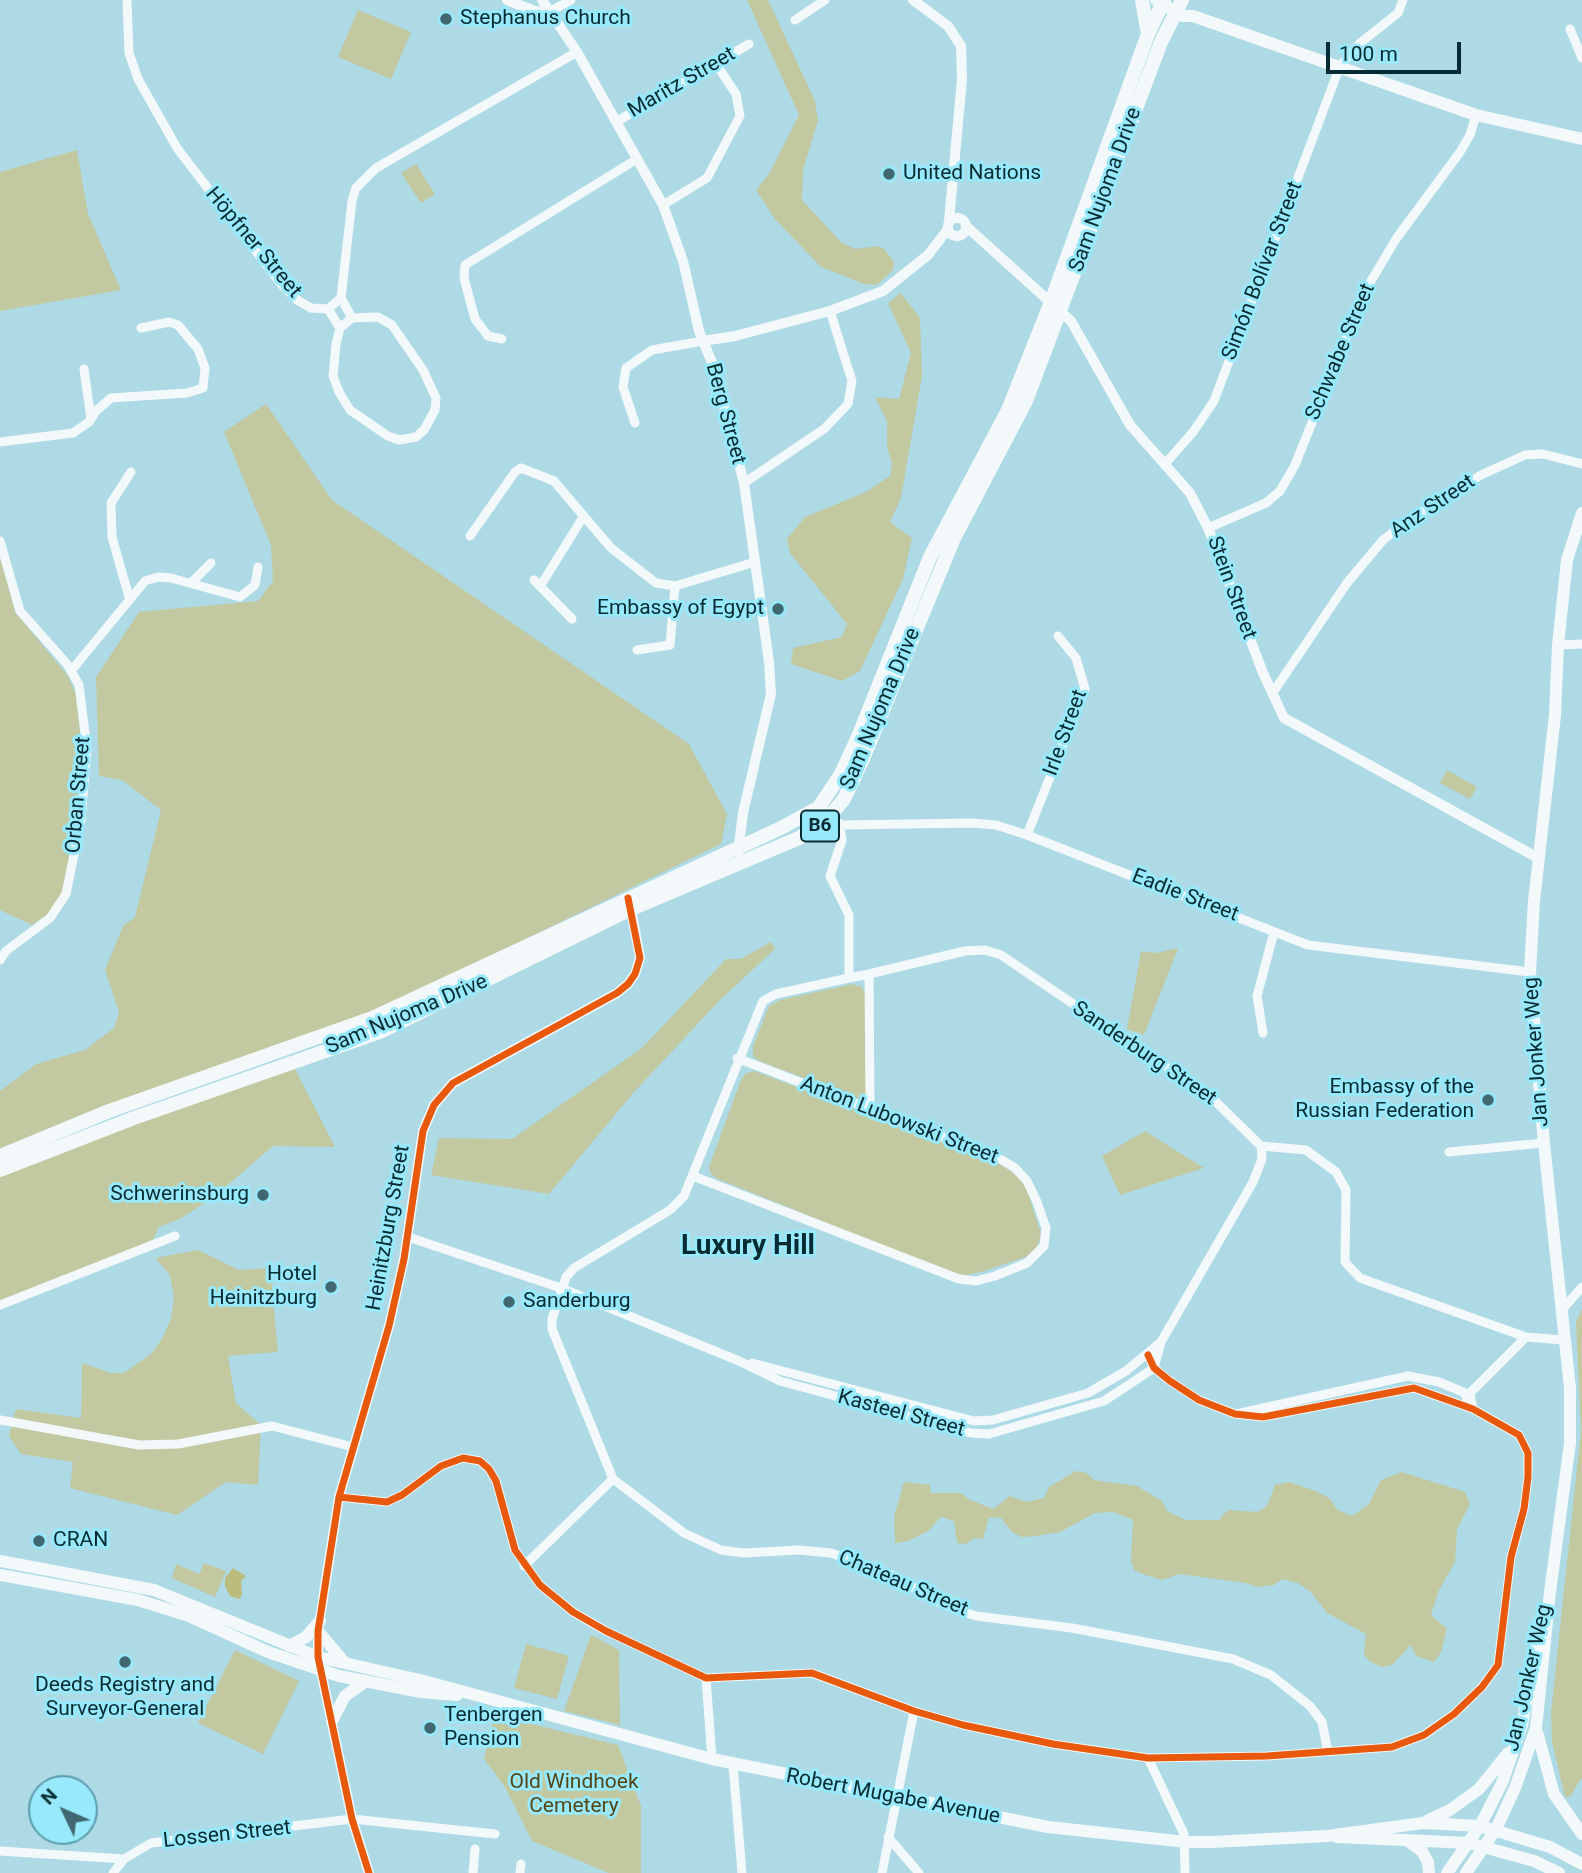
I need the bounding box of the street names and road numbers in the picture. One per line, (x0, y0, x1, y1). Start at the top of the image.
street label: Maritz Street (624, 42, 740, 124)
street label: Sam Nujoma Drive (1065, 104, 1147, 276)
street label: Simón Bolívar Street (1217, 178, 1309, 364)
street label: Höpfner Street (199, 183, 307, 303)
street label: Schwabe Street (1301, 280, 1381, 424)
street label: Berg Street (699, 361, 751, 467)
street label: Anz Street (1386, 470, 1480, 544)
street label: Stein Street (1201, 533, 1261, 643)
street label: Sam Nujoma Drive (836, 624, 926, 794)
street label: Irle Street (1039, 687, 1093, 779)
street label: Orban Street (61, 736, 97, 854)
road number: B6 (801, 810, 839, 842)
street label: Eadie Street (1128, 864, 1242, 928)
street label: Sam Nujoma Drive (322, 970, 492, 1060)
street label: Jan Jonker Weg (1519, 976, 1555, 1128)
street label: Sanderburg Street (1067, 997, 1221, 1111)
street label: Anton Lubowski Street (796, 1072, 1002, 1170)
street label: Heinitzburg Street (362, 1143, 416, 1313)
street label: Kasteel Street (835, 1385, 967, 1443)
street label: Chateau Street (834, 1545, 972, 1623)
street label: Jan Jonker Weg (1500, 1602, 1558, 1754)
street label: Robert Mugabe Avenue (784, 1764, 1002, 1830)
street label: Lossen Street (162, 1816, 292, 1854)

